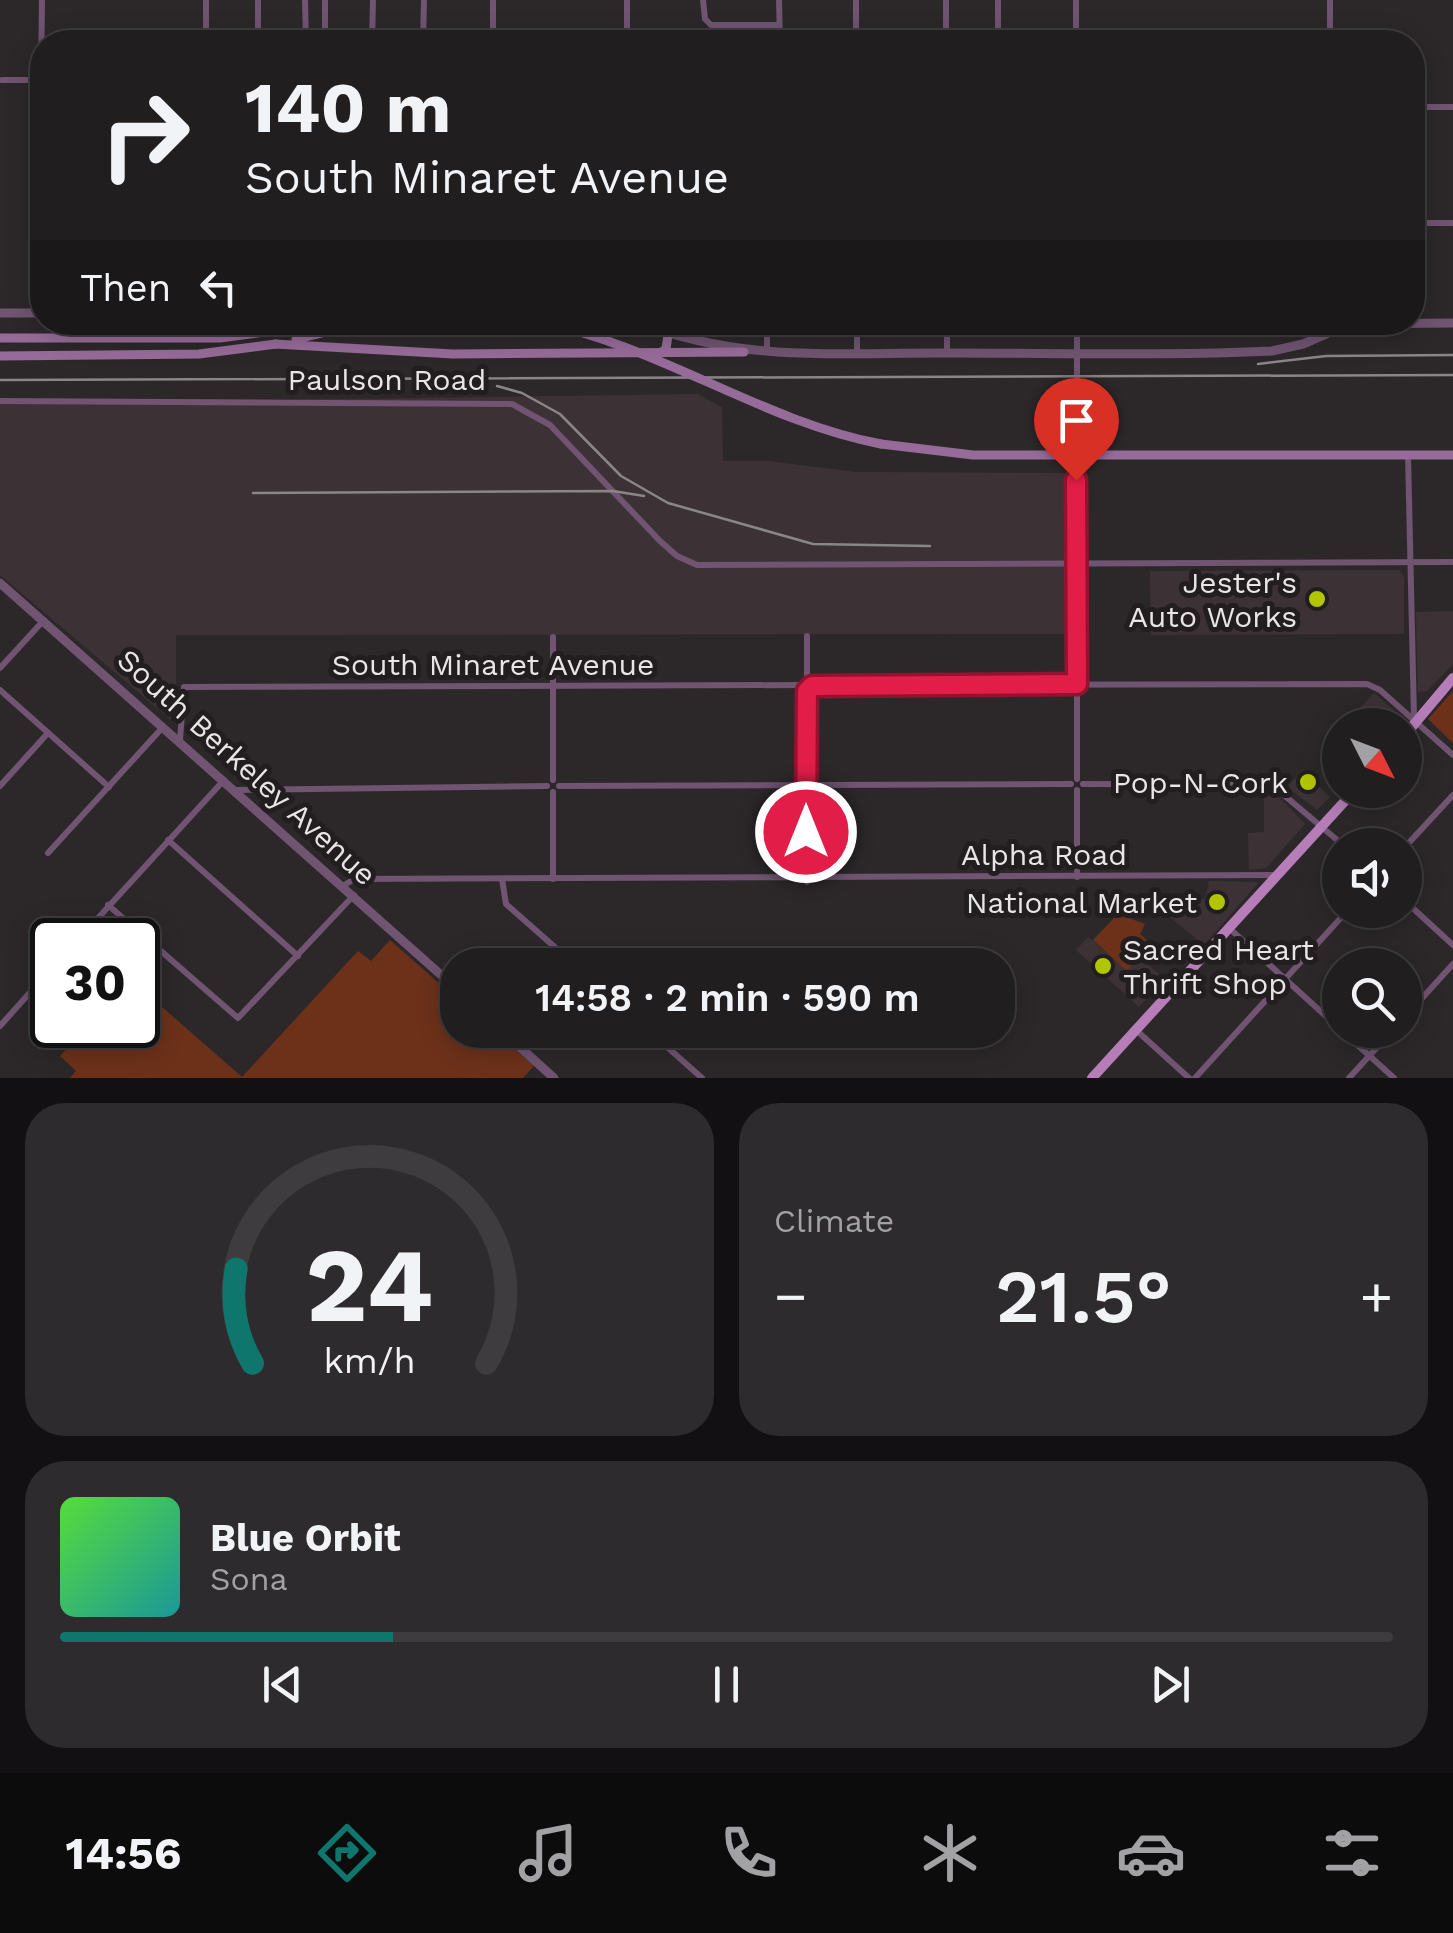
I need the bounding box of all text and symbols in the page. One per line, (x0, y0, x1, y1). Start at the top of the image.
text: 140 m (245, 67, 451, 149)
icon: right (80, 70, 210, 200)
text: South Minaret Avenue (245, 151, 729, 204)
icon: left (191, 260, 246, 315)
text: Then (80, 266, 171, 310)
street label: Paulson Road (288, 362, 486, 397)
pin (1034, 378, 1119, 481)
icon: arrive (1049, 393, 1104, 448)
place label: Jester's Auto Works (1128, 565, 1297, 634)
marker: Jester's Auto Works (1306, 588, 1328, 610)
street label: South Berkeley Avenue (111, 642, 383, 892)
street label: South Minaret Avenue (332, 647, 654, 682)
north arrow (1322, 708, 1422, 808)
map controls (1322, 708, 1422, 1048)
place label: Pop-N-Cork (1113, 765, 1288, 800)
marker: Pop-N-Cork (1297, 771, 1319, 793)
position arrow (754, 780, 858, 884)
button: sound (1322, 828, 1422, 928)
street label: Alpha Road (961, 837, 1127, 872)
place label: National Market (966, 885, 1197, 920)
marker: National Market (1206, 891, 1228, 913)
speed limit sign: 30 (30, 918, 160, 1048)
place label: Sacred Heart Thrift Shop (1123, 932, 1314, 1001)
button: search (1322, 948, 1422, 1048)
marker: Sacred Heart Thrift Shop (1092, 955, 1114, 977)
text: 14:58 · 2 min · 590 m (535, 976, 920, 1020)
text: Climate (774, 1202, 894, 1240)
text: 24 (306, 1224, 433, 1346)
text: 21.5° (995, 1252, 1172, 1340)
text: − (774, 1264, 807, 1328)
text: + (1360, 1264, 1393, 1328)
text: km/h (323, 1340, 416, 1382)
text: Blue Orbit (210, 1516, 401, 1560)
text: Sona (210, 1560, 288, 1598)
icon: previous (255, 1657, 310, 1712)
icon: pause (699, 1657, 754, 1712)
icon: next (1143, 1657, 1198, 1712)
icon: directions (312, 1818, 382, 1888)
icon: music (513, 1818, 583, 1888)
icon: phone (714, 1818, 784, 1888)
icon: climate (915, 1818, 985, 1888)
icon: car (1116, 1818, 1186, 1888)
icon: filters (1317, 1818, 1387, 1888)
text: 14:56 (65, 1827, 182, 1880)

